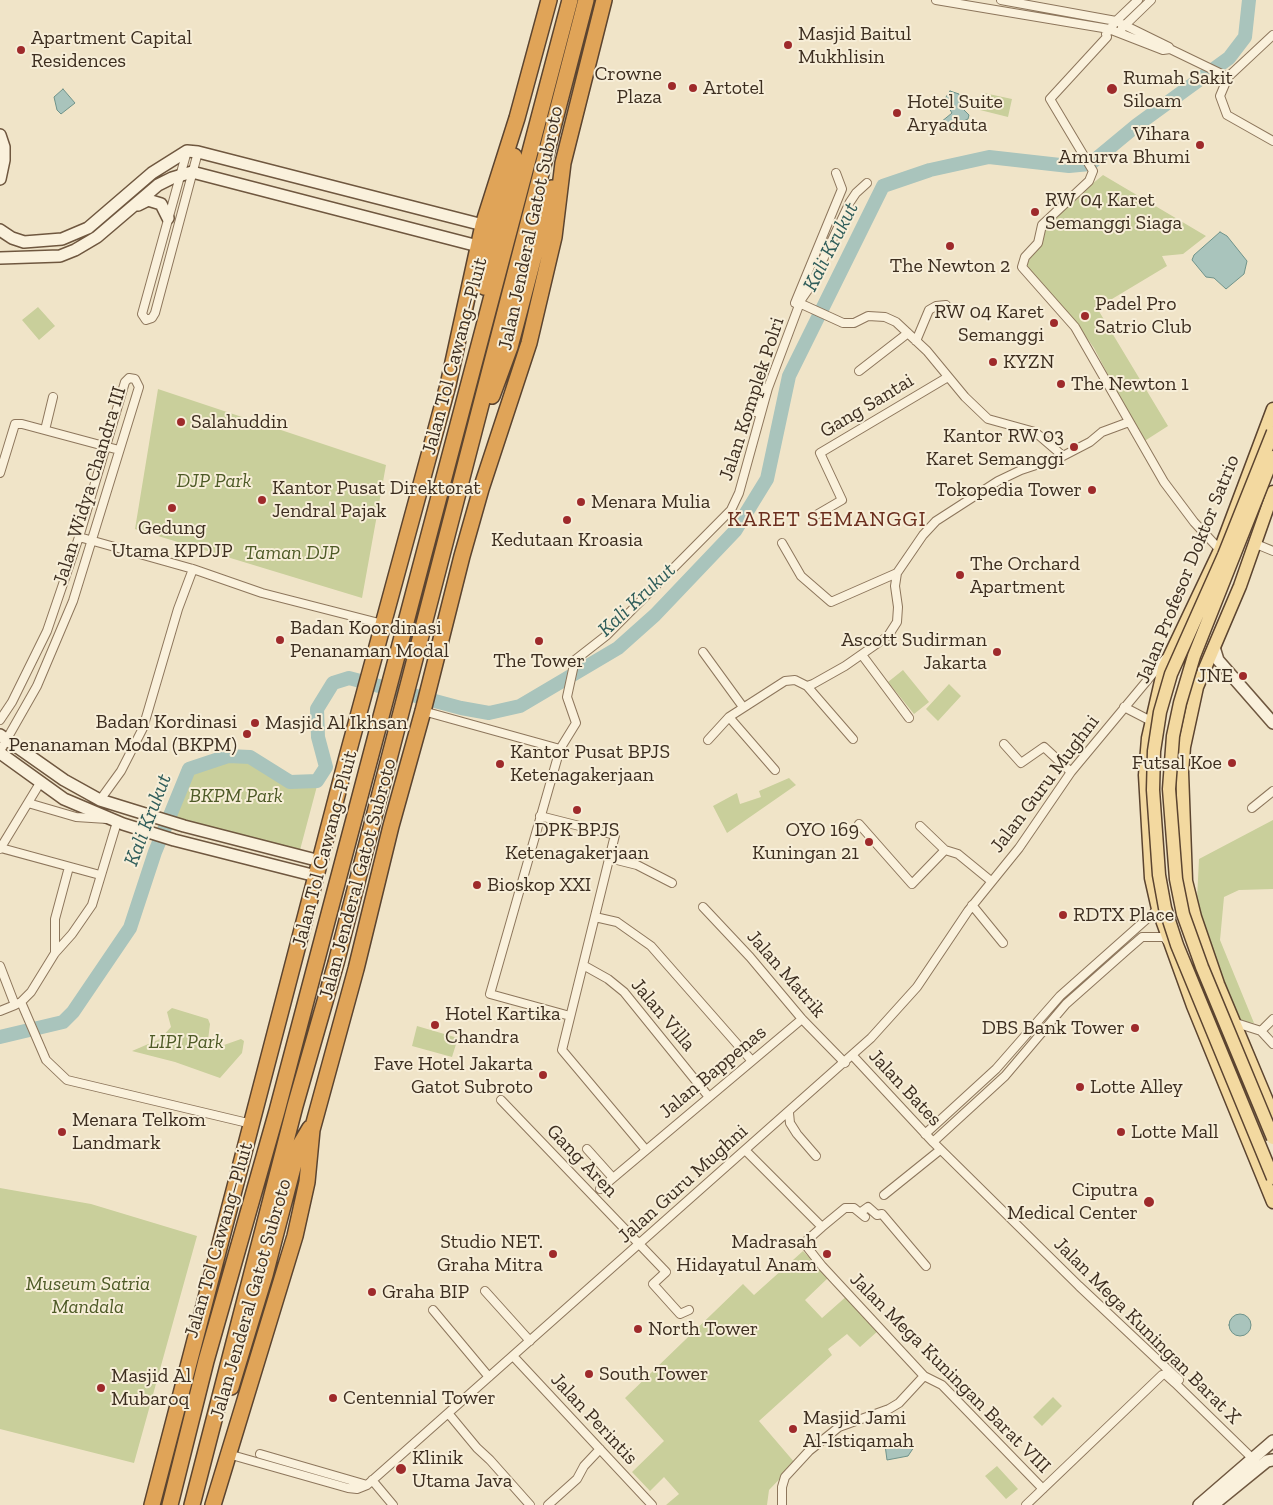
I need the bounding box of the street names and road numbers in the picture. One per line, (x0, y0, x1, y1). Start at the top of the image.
street label: Jalan Jenderal Gatot Subroto (493, 104, 569, 352)
street label: Jalan Tol Cawang–Pluit (417, 255, 493, 457)
street label: Jalan Komplek Polri (714, 314, 790, 484)
street label: Gang Santai (816, 369, 918, 443)
street label: Jalan Widya Chandra III (48, 384, 132, 588)
street label: Jalan Profesor Doktor Satrio (1131, 451, 1245, 687)
street label: Jalan Guru Mughni (985, 710, 1105, 858)
street label: Jalan Tol Cawang–Pluit (287, 748, 363, 950)
street label: Jalan Jenderal Gatot Subroto (314, 756, 402, 1002)
street label: Jalan Matrik (741, 925, 831, 1023)
street label: Jalan Villa (626, 974, 700, 1056)
street label: Jalan Bappenas (655, 1020, 771, 1124)
street label: Jalan Bates (863, 1045, 947, 1131)
street label: Gang Aren (541, 1119, 623, 1203)
street label: Jalan Guru Mughni (613, 1120, 753, 1248)
street label: Jalan Tol Cawang–Pluit (180, 1139, 258, 1341)
street label: Jalan Jenderal Gatot Subroto (205, 1176, 297, 1422)
street label: Jalan Mega Kuningan Barat X (1049, 1233, 1245, 1429)
street label: Jalan Mega Kuningan Barat VIII (845, 1268, 1055, 1478)
street label: Jalan Perintis (545, 1368, 643, 1470)

